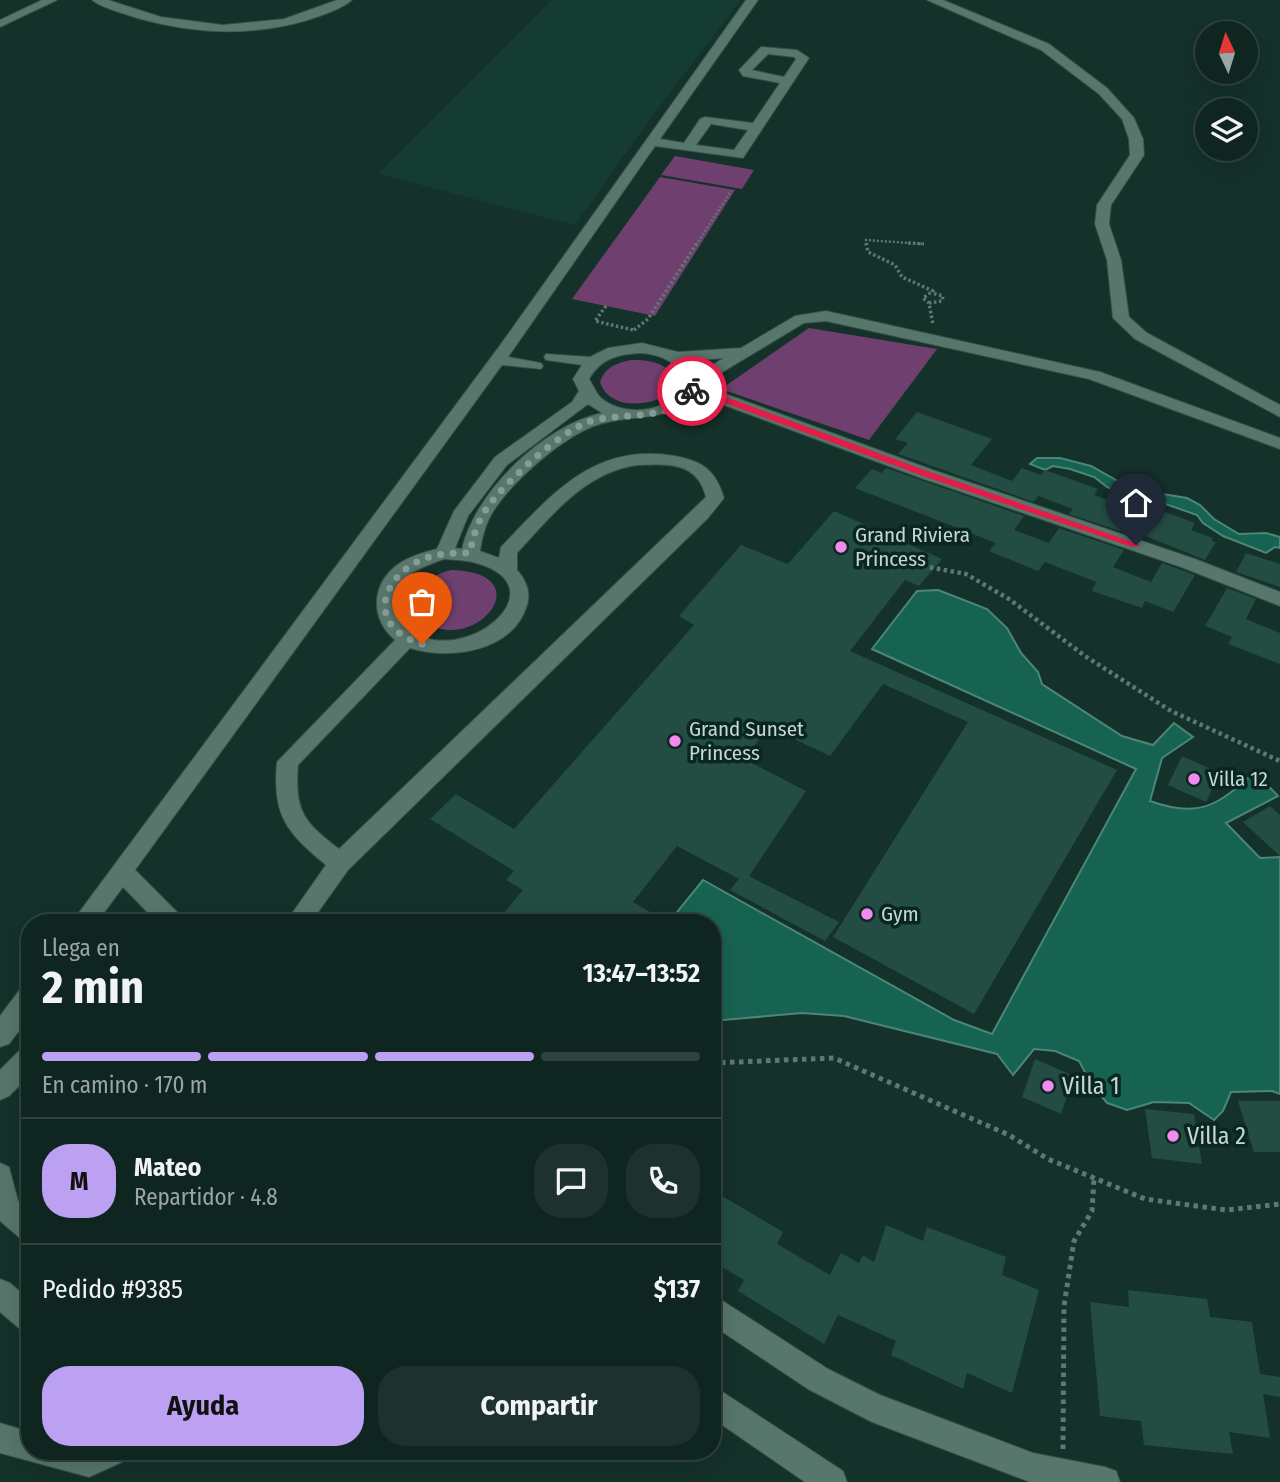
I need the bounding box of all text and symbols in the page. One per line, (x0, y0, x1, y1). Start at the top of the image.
north arrow (1195, 21, 1258, 84)
map controls (1195, 21, 1258, 161)
button: layers (1195, 98, 1258, 161)
courier (657, 356, 727, 426)
icon: bike (673, 372, 711, 410)
pin (1106, 473, 1166, 545)
icon: home (1117, 484, 1155, 522)
place label: Grand Riviera Princess (855, 522, 970, 572)
marker: Grand Riviera Princess (833, 539, 849, 555)
pin (392, 572, 452, 644)
icon: bag (403, 583, 441, 621)
place label: Grand Sunset Princess (689, 716, 804, 766)
marker: Grand Sunset Princess (667, 733, 683, 749)
place label: Villa 12 (1208, 766, 1268, 792)
marker: Villa 12 (1186, 771, 1202, 787)
place label: Gym (881, 901, 919, 927)
marker: Gym (859, 906, 875, 922)
text: Llega en (42, 934, 120, 962)
text: 13:47–13:52 (583, 958, 700, 989)
text: 2 min (42, 960, 144, 1015)
text: En camino · 170 m (42, 1071, 207, 1099)
place label: Villa 1 (1062, 1072, 1120, 1100)
marker: Villa 1 (1040, 1078, 1056, 1094)
place label: Villa 2 (1187, 1122, 1246, 1150)
marker: Villa 2 (1165, 1128, 1181, 1144)
button: chat (534, 1144, 608, 1218)
button: phone (626, 1144, 700, 1218)
text: Mateo (134, 1152, 201, 1183)
text: M (70, 1166, 88, 1197)
text: Repartidor · 4.8 (134, 1183, 278, 1211)
text: Pedido #9385 (42, 1274, 183, 1305)
text: $137 (654, 1274, 700, 1305)
button: Ayuda (42, 1366, 364, 1446)
button: Compartir (378, 1366, 700, 1446)

